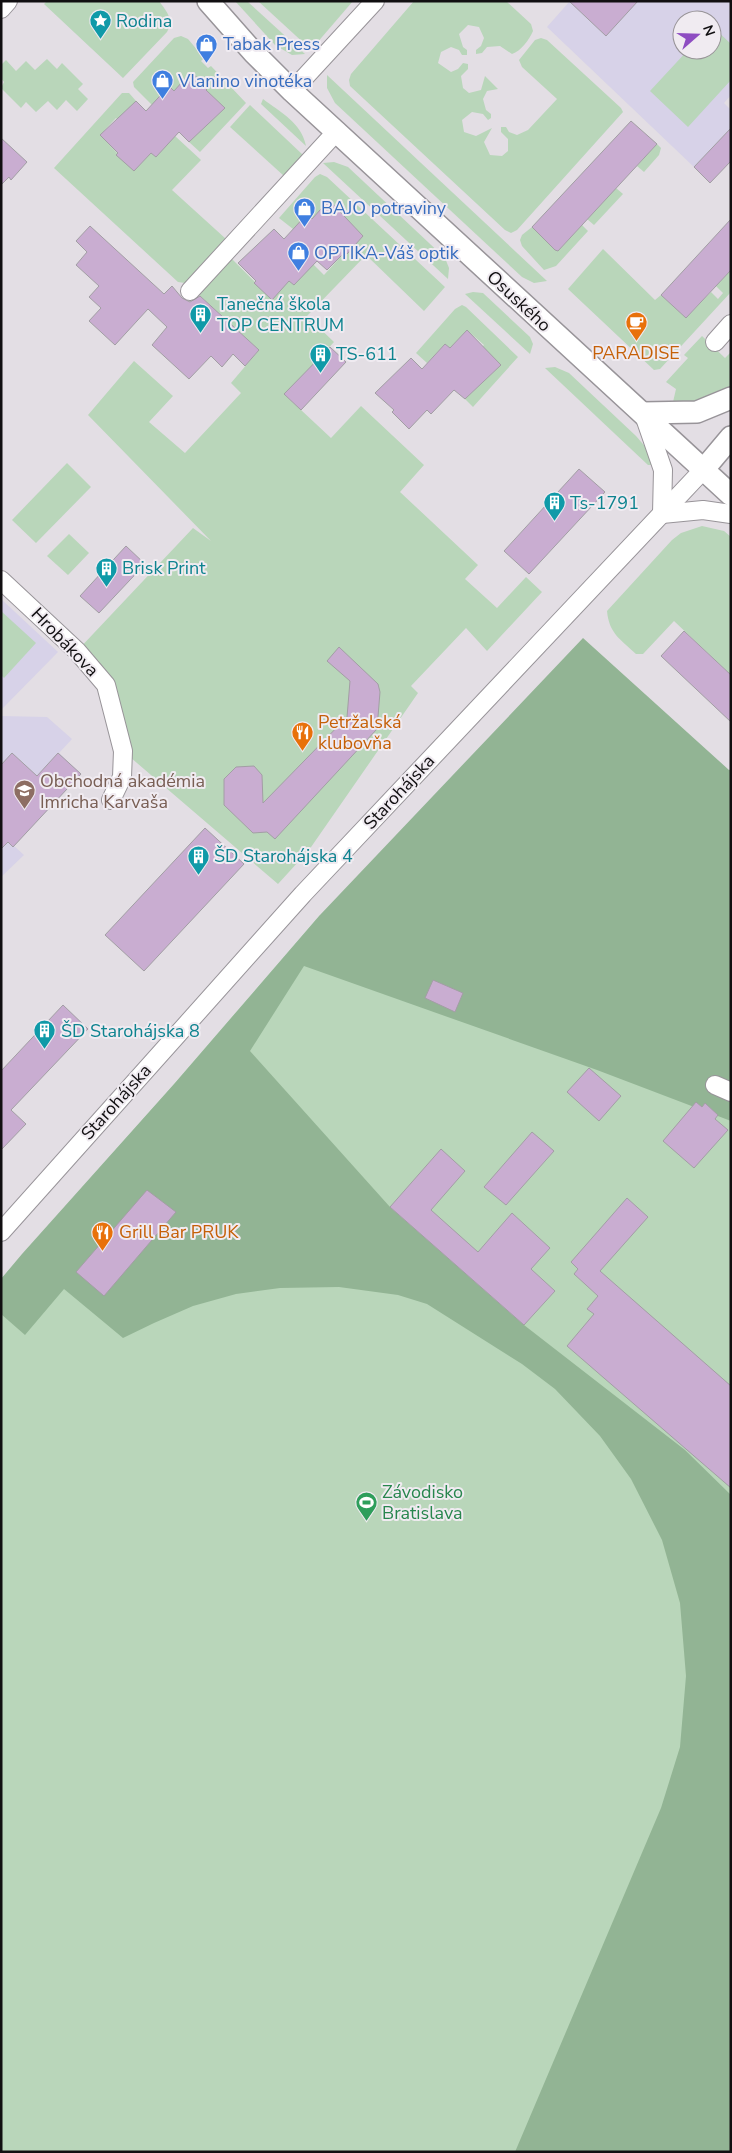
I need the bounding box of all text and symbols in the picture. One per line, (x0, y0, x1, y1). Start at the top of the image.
place icon: Rodina (88, 9, 112, 40)
place label: Rodina (116, 9, 172, 33)
north arrow (672, 10, 722, 60)
text: N (698, 23, 719, 39)
shop icon: Tabak Press (195, 32, 219, 63)
place label: Tabak Press (223, 32, 320, 56)
shop icon: Vlanino vinotéka (150, 69, 174, 100)
place label: Vlanino vinotéka (177, 69, 312, 93)
shop icon: BAJO potraviny (293, 196, 317, 227)
place label: BAJO potraviny (321, 196, 447, 220)
shop icon: OPTIKA-Váš optik (286, 241, 310, 272)
place label: OPTIKA-Váš optik (314, 241, 460, 265)
street label: Osuského (482, 265, 556, 337)
place label: Tanečná škola TOP CENTRUM (217, 292, 344, 337)
building icon: Tanečná škola TOP CENTRUM (189, 302, 213, 333)
cafe icon: PARADISE (624, 311, 648, 342)
place label: PARADISE (592, 341, 680, 365)
building icon: TS-611 (308, 342, 332, 373)
place label: TS-611 (336, 342, 398, 366)
building icon: Ts-1791 (542, 491, 566, 522)
place label: Ts-1791 (570, 491, 639, 515)
building icon: Brisk Print (94, 556, 118, 587)
place label: Brisk Print (122, 556, 206, 580)
street label: Hrobákova (26, 602, 104, 682)
place label: Petržalská klubovňa (318, 710, 401, 755)
restaurant icon: Petržalská klubovňa (290, 720, 314, 751)
street label: Starohájska (358, 749, 440, 835)
place label: Obchodná akadémia Imricha Karvaša (40, 769, 205, 814)
school or university icon: Obchodná akadémia Imricha Karvaša (12, 779, 36, 810)
building icon: ŠD Starohájska 4 (186, 844, 210, 875)
place label: ŠD Starohájska 4 (214, 844, 353, 868)
building icon: ŠD Starohájska 8 (33, 1019, 57, 1050)
place label: ŠD Starohájska 8 (61, 1019, 200, 1043)
street label: Starohájska (76, 1059, 156, 1145)
restaurant icon: Grill Bar PRUK (91, 1220, 115, 1251)
place label: Grill Bar PRUK (119, 1220, 239, 1244)
place label: Závodisko Bratislava (382, 1480, 463, 1525)
sports icon: Závodisko Bratislava (354, 1490, 378, 1521)

